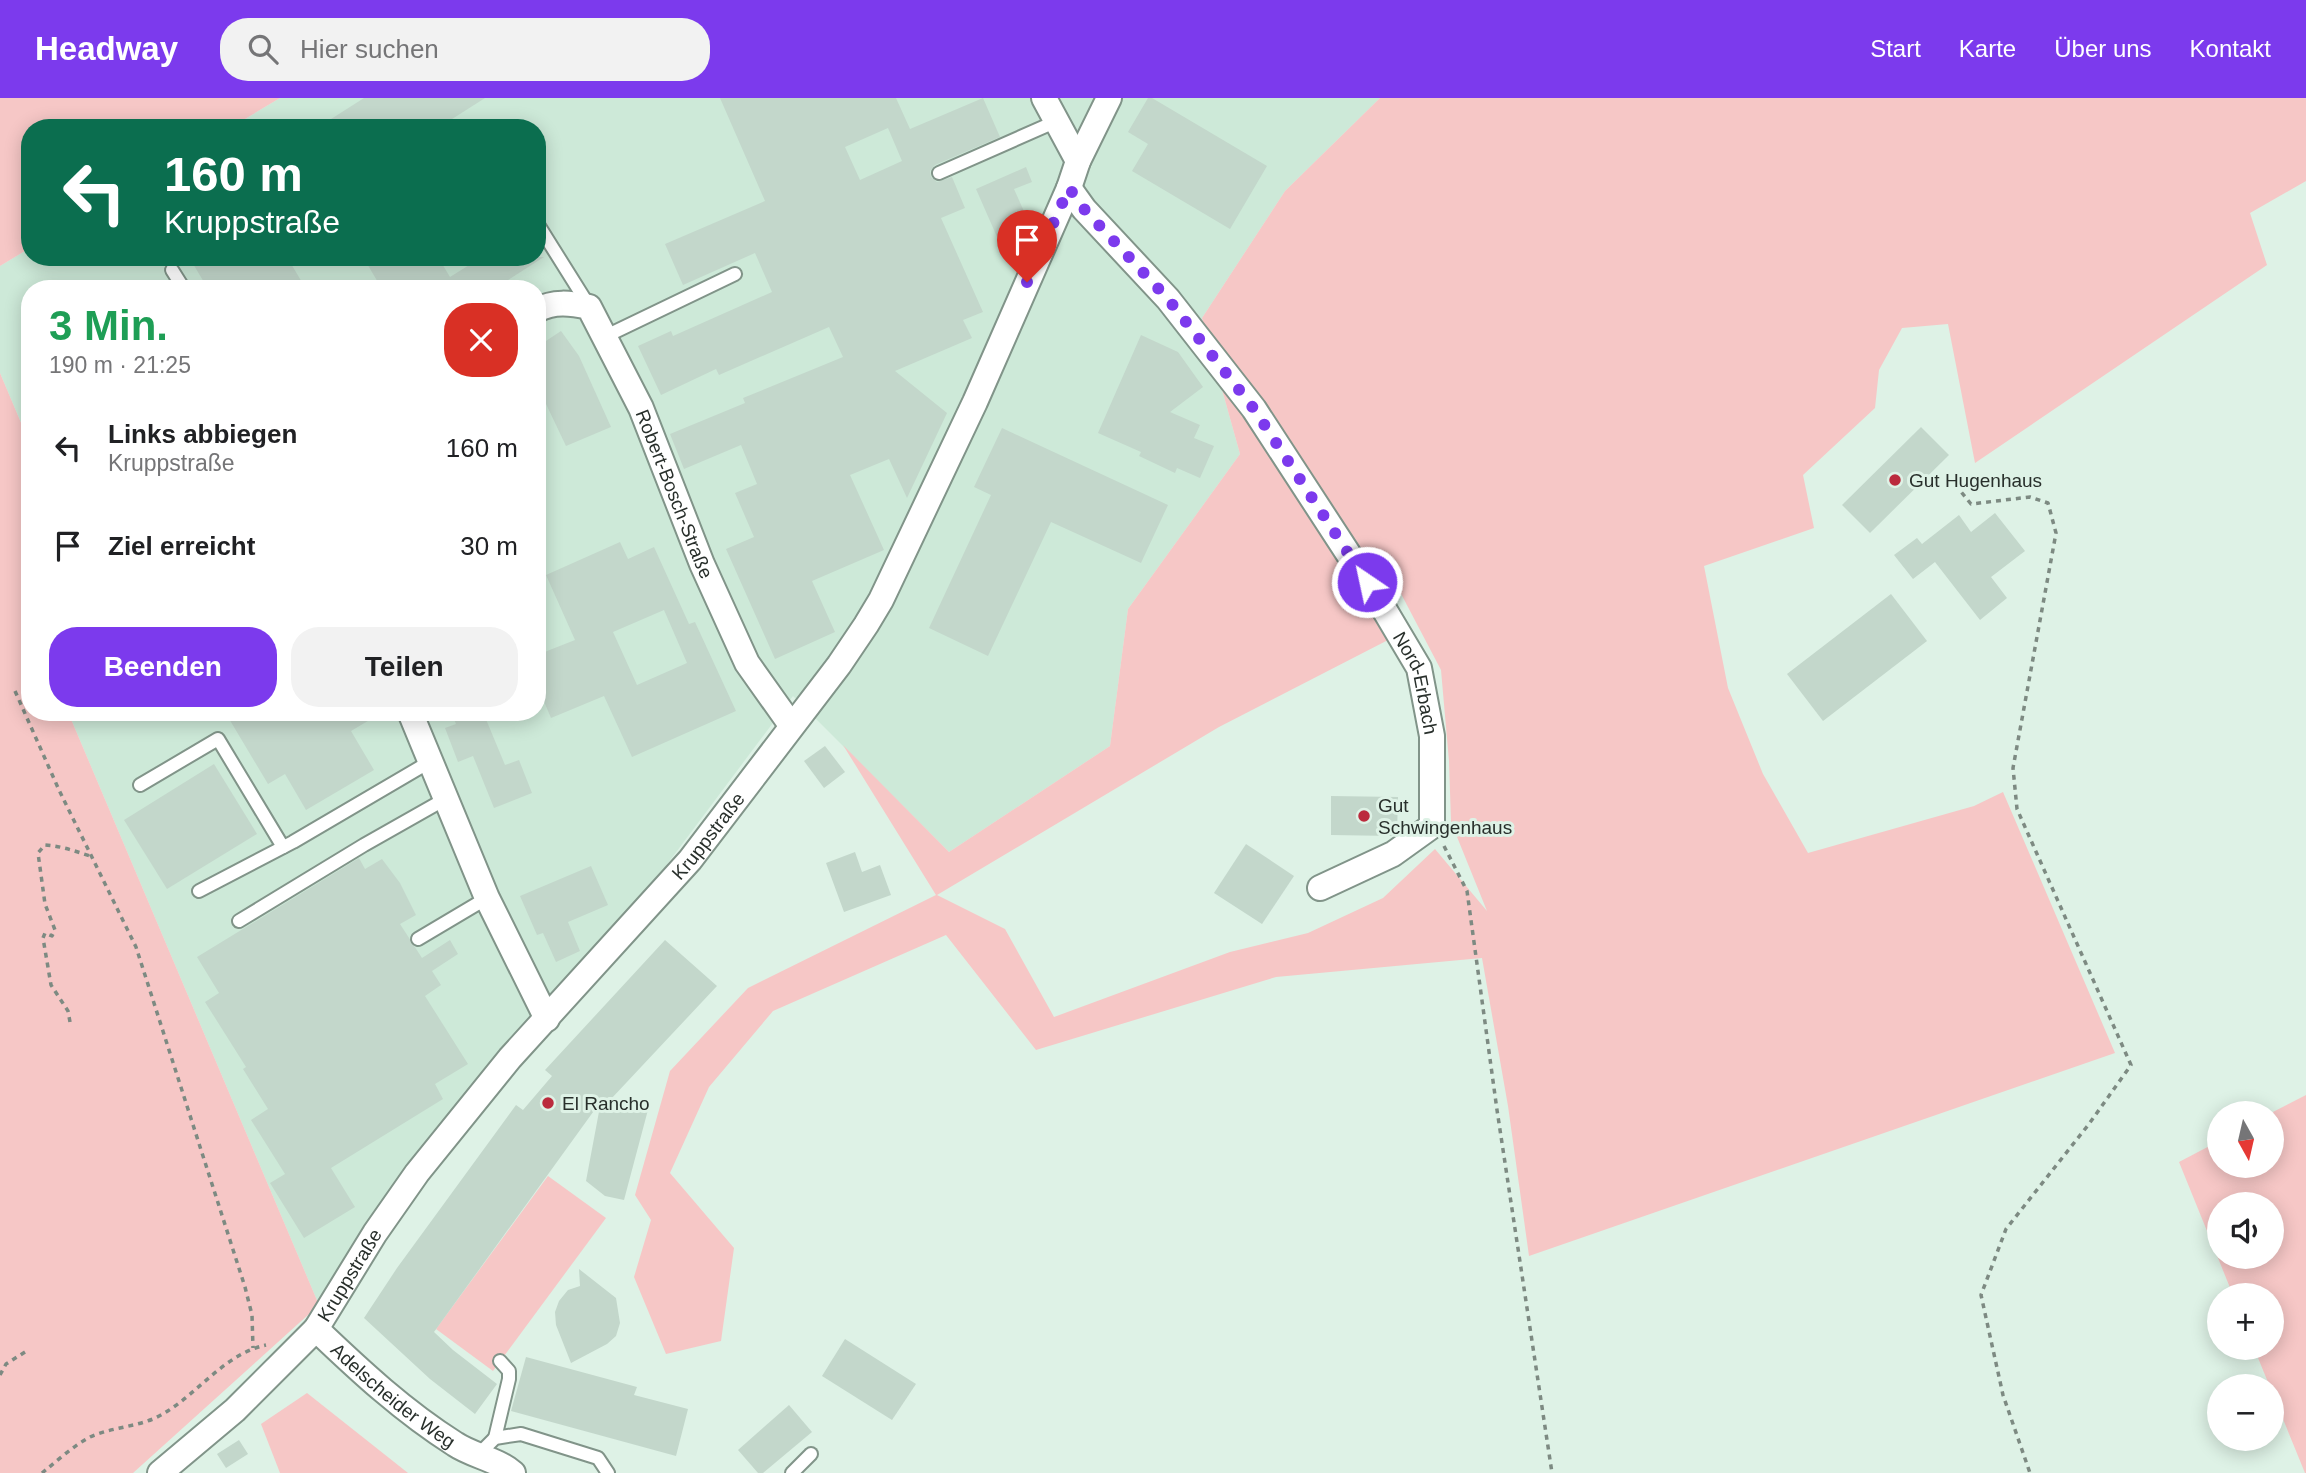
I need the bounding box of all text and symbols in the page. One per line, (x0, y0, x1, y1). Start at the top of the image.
search box (220, 18, 710, 81)
text: Headway (35, 30, 178, 67)
icon: search (244, 30, 282, 68)
text: Hier suchen (300, 34, 439, 64)
text: Start (1870, 35, 1921, 62)
text: Karte (1959, 35, 2016, 62)
text: Über uns (2054, 35, 2152, 62)
text: Kontakt (2190, 35, 2271, 62)
icon: left (49, 147, 140, 238)
text: 160 m (164, 147, 303, 201)
text: Kruppstraße (164, 204, 340, 240)
pin (997, 210, 1057, 282)
icon: arrive (1008, 221, 1046, 259)
text: 3 Min. (49, 302, 168, 349)
button: close (444, 303, 518, 377)
text: 190 m · 21:25 (49, 352, 191, 378)
street label: Robert-Bosch-Straße (632, 407, 717, 582)
text: Links abbiegen (108, 419, 297, 449)
icon: left (49, 429, 87, 467)
text: 160 m (446, 433, 518, 463)
text: Kruppstraße (108, 450, 235, 476)
place label: Gut Hugenhaus (1909, 470, 2042, 491)
marker: Gut Hugenhaus (1887, 472, 1903, 488)
icon: arrive (49, 527, 87, 565)
text: Ziel erreicht (108, 531, 255, 561)
text: 30 m (460, 531, 518, 561)
position arrow (1330, 545, 1404, 619)
button: Beenden (49, 627, 277, 707)
button: Teilen (291, 627, 518, 707)
street label: Nord-Erbach (1389, 628, 1441, 736)
street label: Kruppstraße (668, 788, 749, 884)
place label: Gut Schwingenhaus (1378, 795, 1512, 838)
marker: Gut Schwingenhaus (1356, 808, 1372, 824)
place label: El Rancho (562, 1093, 650, 1114)
marker: El Rancho (540, 1095, 556, 1111)
north arrow (2207, 1101, 2284, 1178)
map controls (2207, 1101, 2284, 1451)
button: sound (2207, 1192, 2284, 1269)
street label: Kruppstraße (313, 1225, 386, 1325)
button: + (2207, 1283, 2284, 1360)
street label: Adelscheider Weg (327, 1339, 459, 1452)
button: − (2207, 1374, 2284, 1451)

